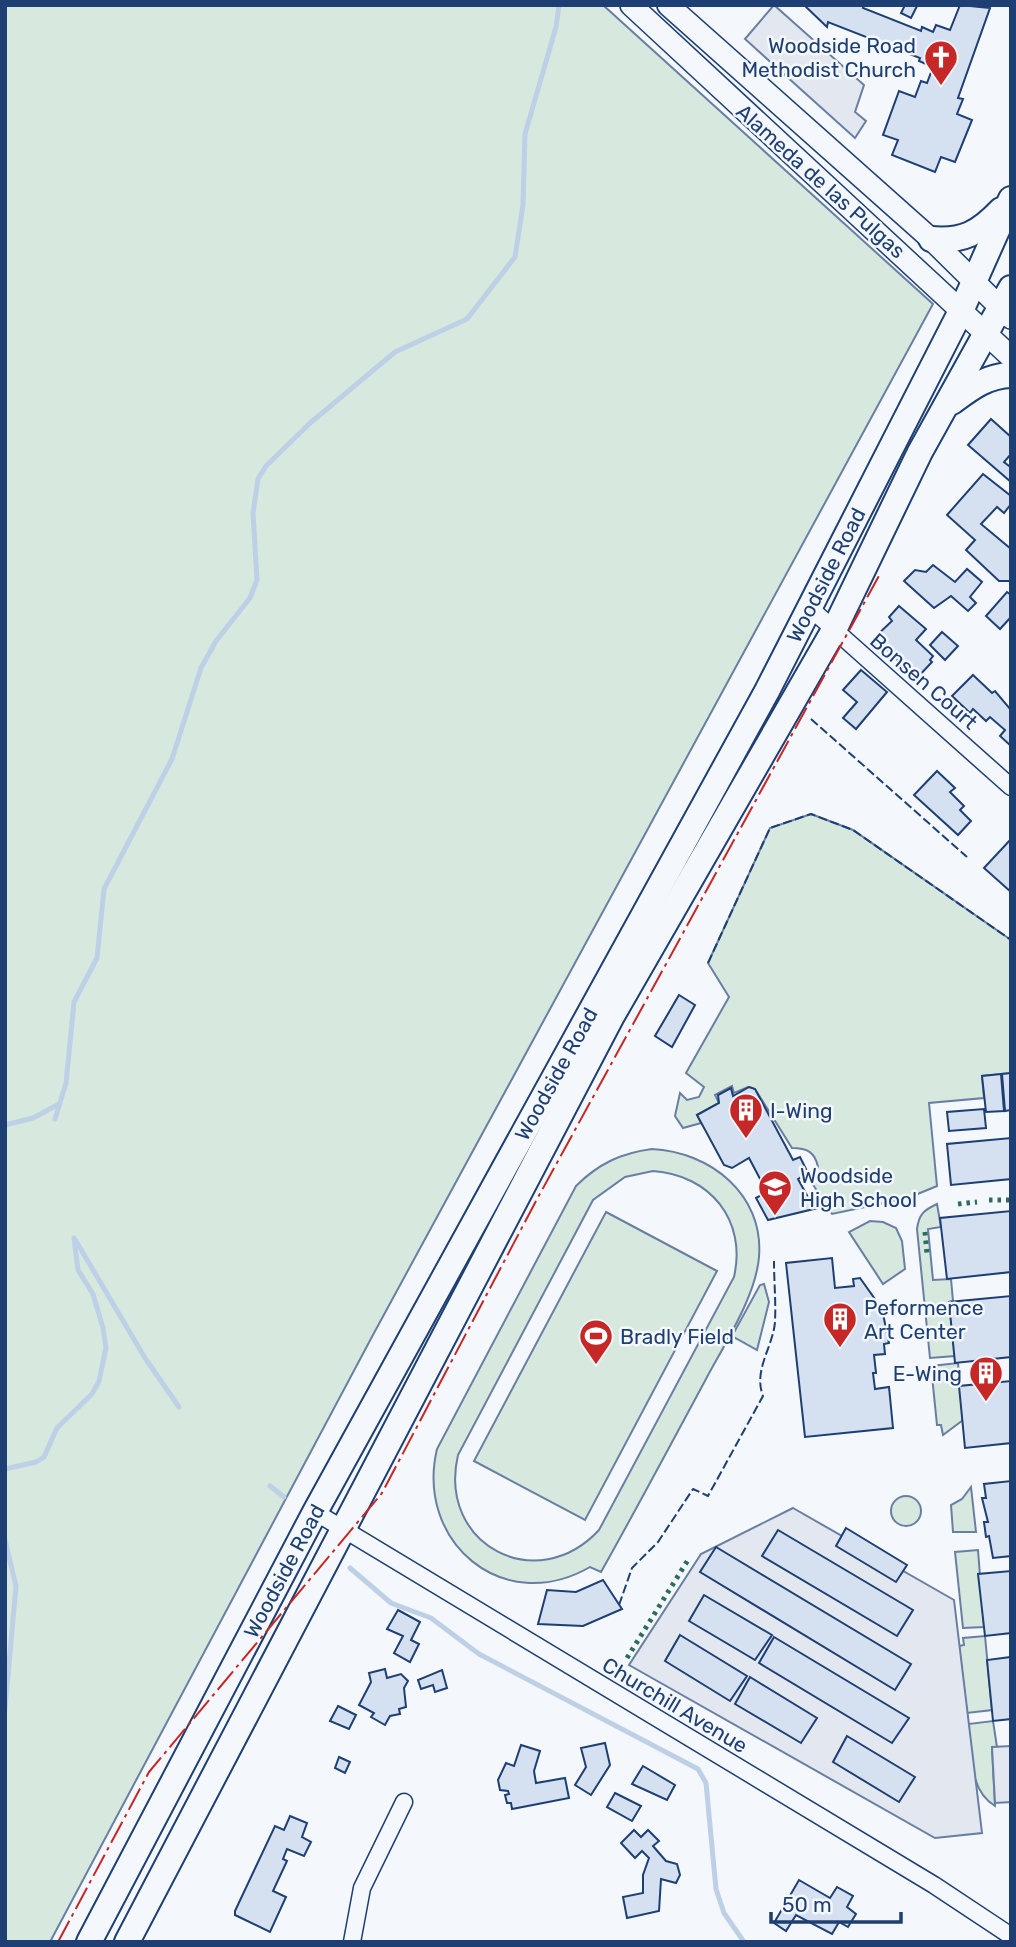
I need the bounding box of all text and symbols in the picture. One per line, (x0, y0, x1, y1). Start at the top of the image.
place label: Woodside Road Methodist Church (741, 33, 916, 82)
church icon: Woodside Road Methodist Church (922, 38, 960, 87)
street label: Alameda de las Pulgas (731, 99, 911, 263)
street label: Woodside Road (781, 503, 871, 647)
street label: Bonsen Court (865, 628, 983, 734)
street label: Woodside Road (509, 1003, 603, 1145)
building icon: I-Wing (727, 1091, 765, 1140)
place label: I-Wing (770, 1098, 833, 1123)
place label: Woodside High School (800, 1163, 917, 1212)
school or university icon: Woodside High School (756, 1168, 794, 1217)
place label: Peformence Art Center (864, 1295, 983, 1344)
building icon: Peformence Art Center (821, 1300, 859, 1349)
sports icon: Bradly Field (577, 1317, 615, 1366)
place label: Bradly Field (620, 1324, 734, 1349)
building icon: E-Wing (967, 1354, 1005, 1403)
place label: E-Wing (893, 1361, 962, 1386)
street label: Woodside Road (238, 1500, 330, 1642)
street label: Churchill Avenue (598, 1652, 752, 1758)
scale bar (771, 1881, 900, 1925)
text: 50 m (782, 1892, 832, 1917)

